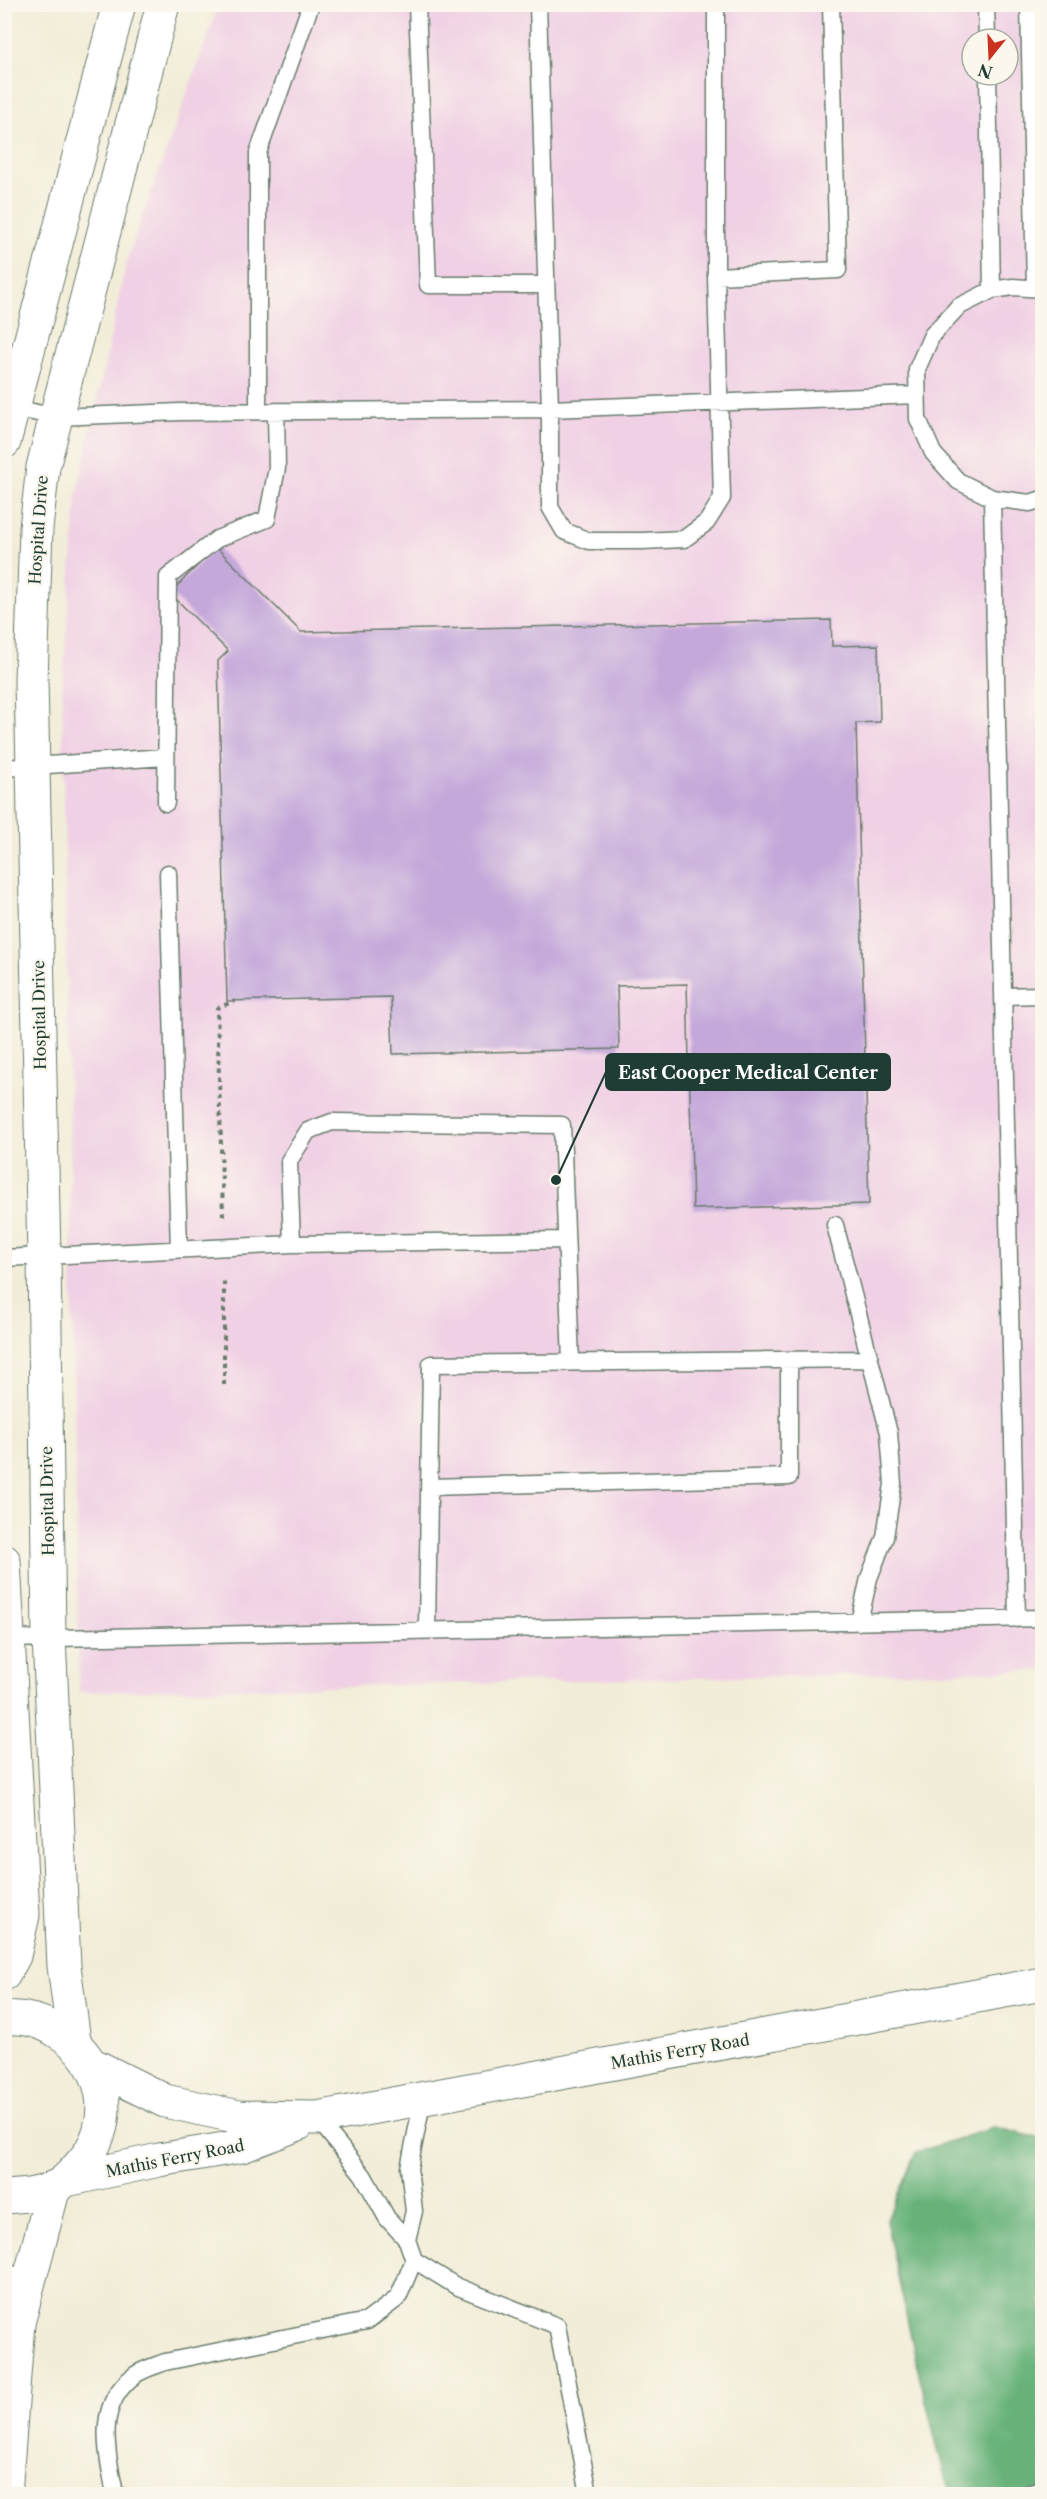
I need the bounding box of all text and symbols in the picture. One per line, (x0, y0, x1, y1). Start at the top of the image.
north arrow (960, 27, 1020, 87)
text: N (976, 60, 995, 83)
street label: Hospital Drive (24, 475, 52, 585)
street label: Hospital Drive (28, 960, 50, 1070)
callout: East Cooper Medical Center (606, 1054, 890, 1090)
text: East Cooper Medical Center (618, 1062, 878, 1084)
street label: Hospital Drive (36, 1446, 58, 1556)
street label: Mathis Ferry Road (609, 2029, 751, 2073)
street label: Mathis Ferry Road (104, 2135, 246, 2181)

